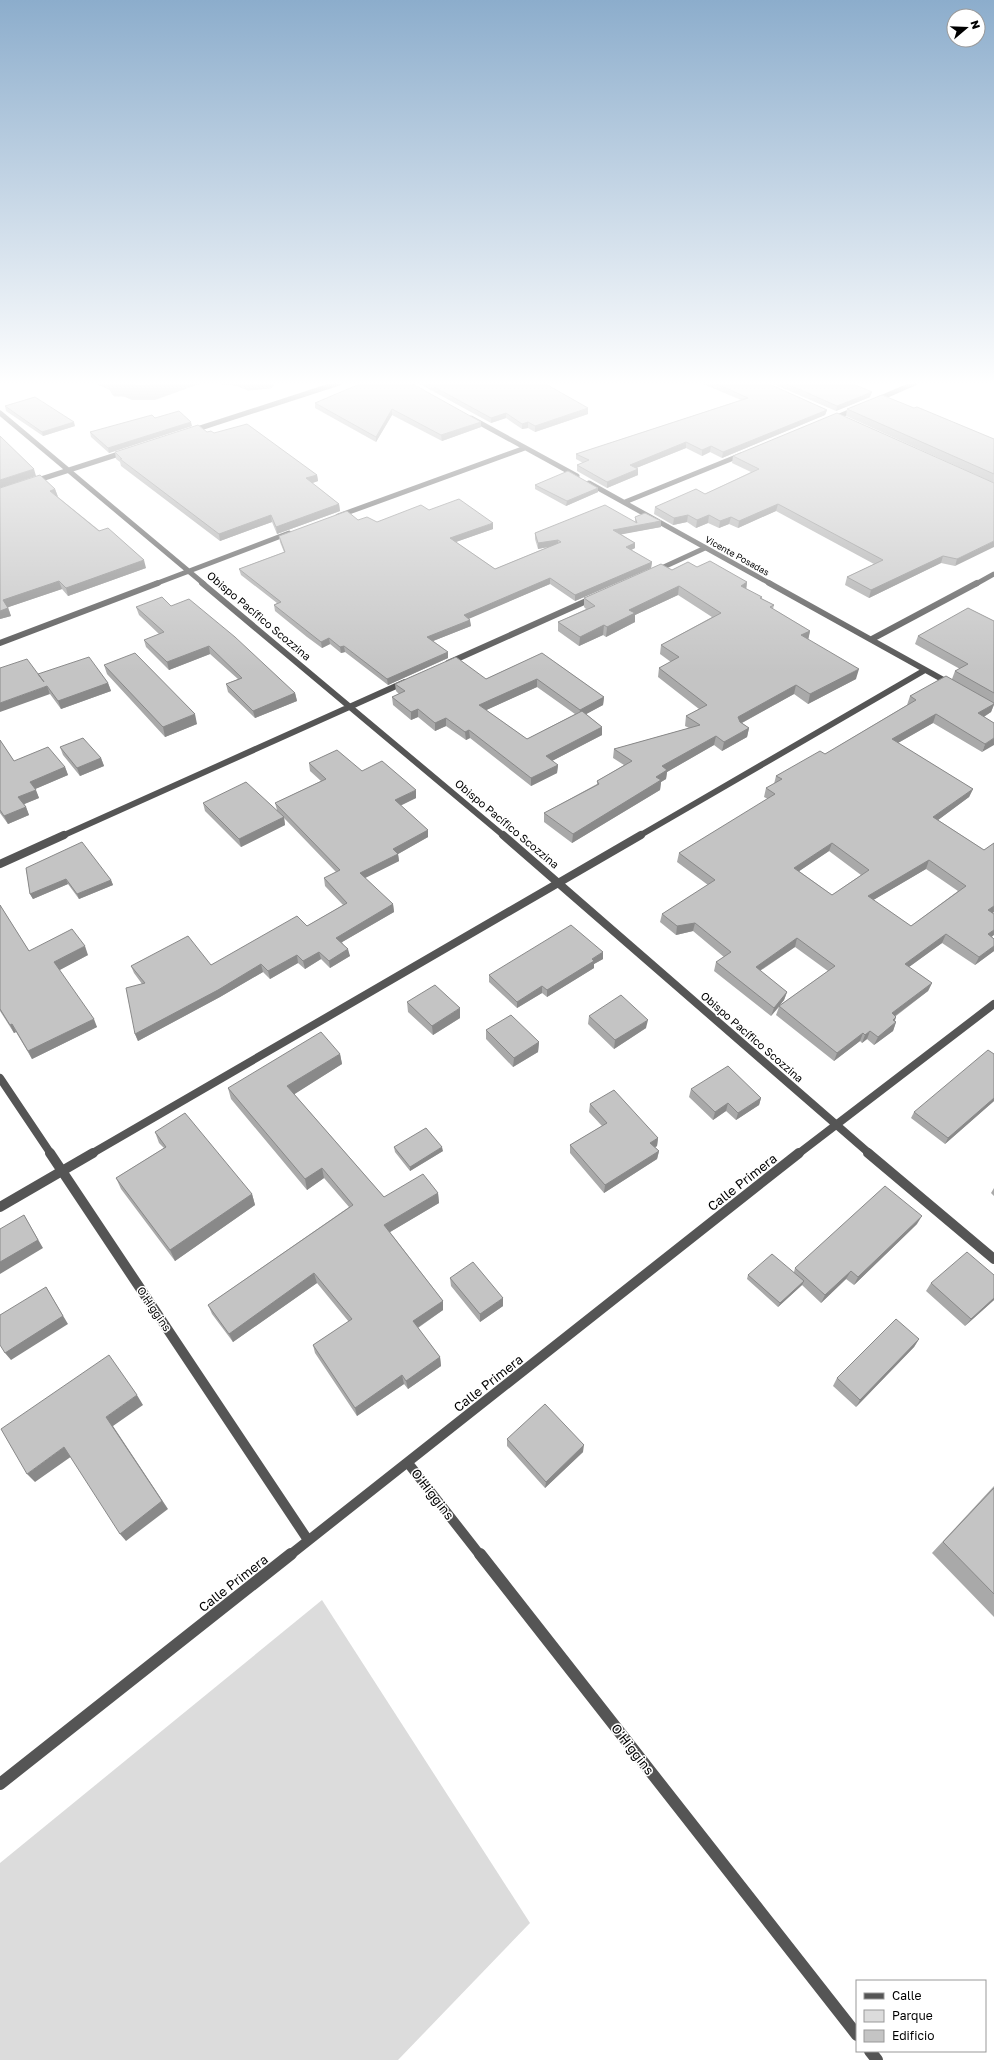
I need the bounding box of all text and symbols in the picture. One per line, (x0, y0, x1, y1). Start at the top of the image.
north arrow (946, 8, 986, 48)
text: N (968, 19, 983, 31)
street label: Vicente Posadas (703, 533, 771, 578)
street label: Obispo Pacífico Scozzina (205, 568, 314, 663)
street label: Obispo Pacífico Scozzina (453, 776, 562, 871)
street label: Obispo Pacífico Scozzina (698, 989, 806, 1085)
street label: Calle Primera (704, 1150, 780, 1214)
street label: O'Higgins (135, 1284, 174, 1334)
street label: Calle Primera (450, 1351, 526, 1415)
street label: O'Higgins (408, 1465, 458, 1523)
street label: Calle Primera (195, 1551, 271, 1615)
street label: O'Higgins (608, 1720, 658, 1778)
legend (856, 1980, 986, 2052)
text: Calle (892, 1988, 922, 2003)
text: Parque (892, 2008, 933, 2023)
text: Edificio (892, 2028, 934, 2043)

